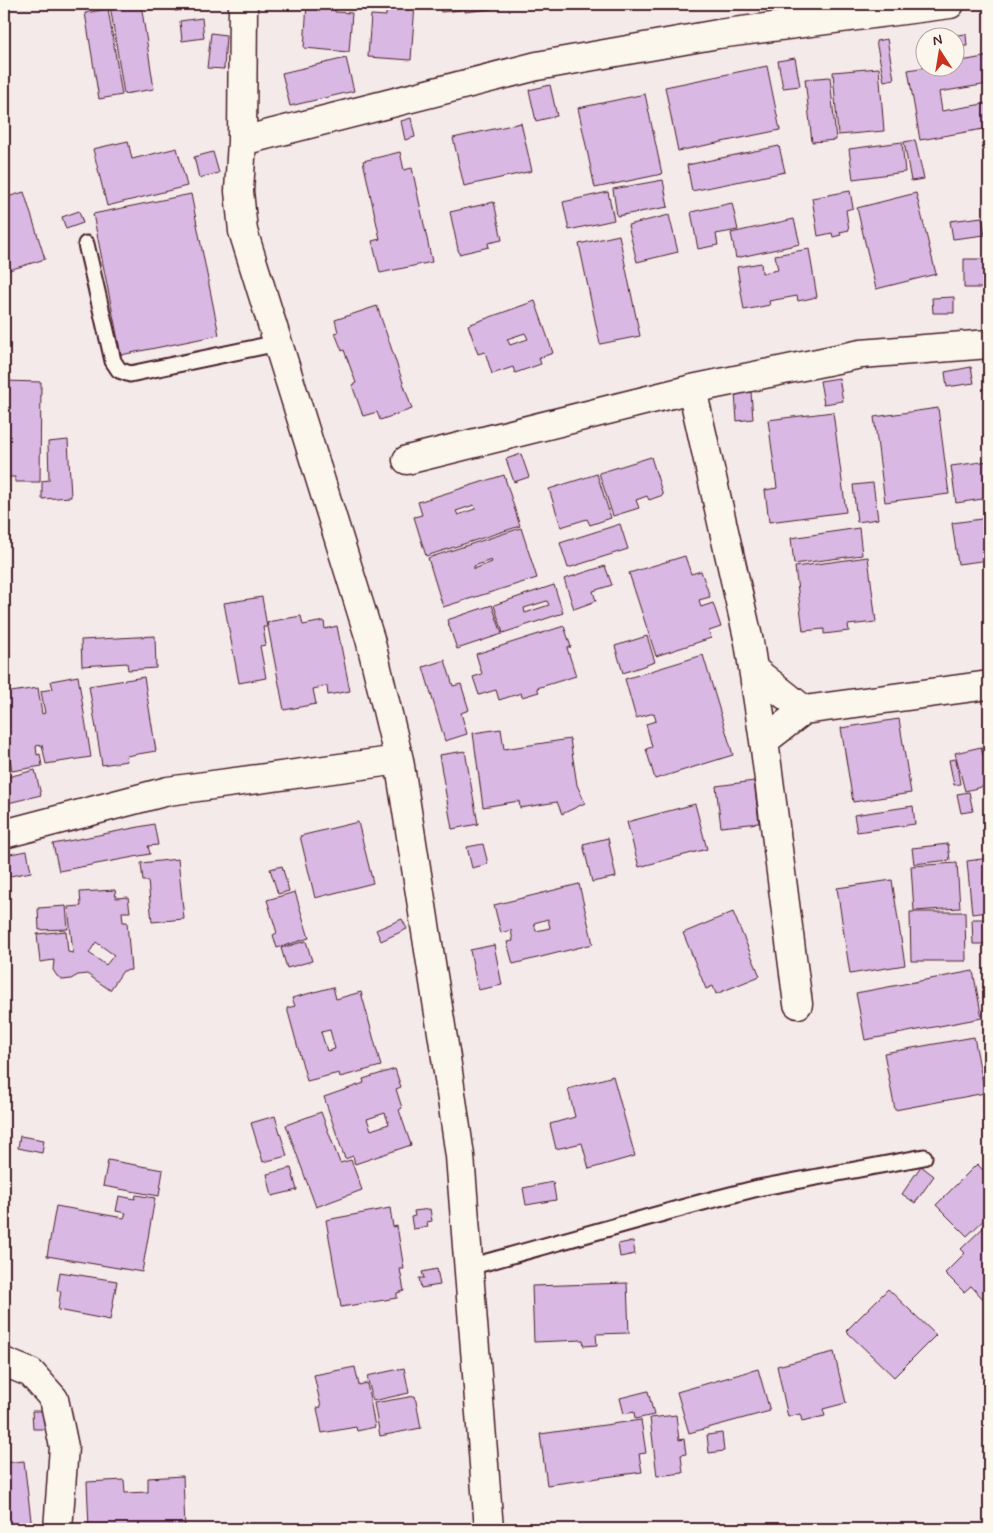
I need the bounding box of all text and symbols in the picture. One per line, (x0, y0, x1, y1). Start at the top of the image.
north arrow (916, 28, 966, 78)
text: N (931, 30, 944, 50)

